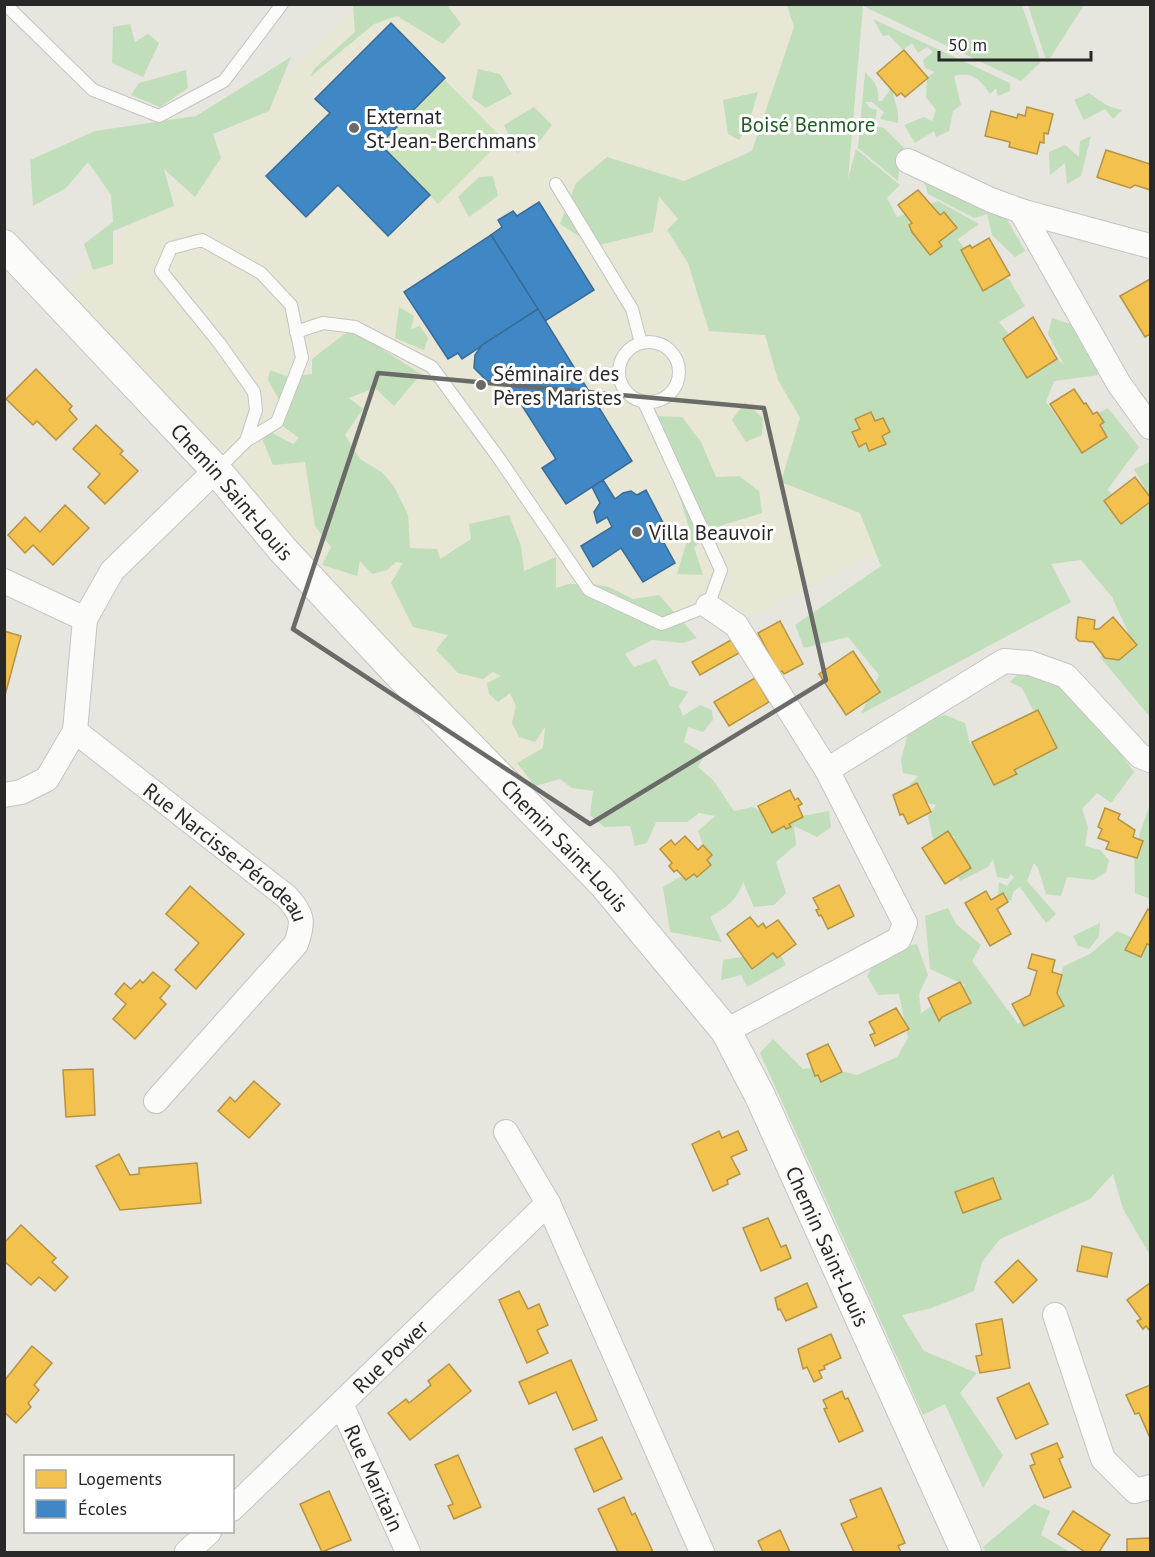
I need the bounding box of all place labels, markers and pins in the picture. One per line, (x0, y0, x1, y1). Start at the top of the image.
place label: Externat St-Jean-Berchmans (366, 103, 536, 154)
marker: Externat St-Jean-Berchmans (347, 121, 361, 135)
place label: Séminaire des Pères Maristes (493, 360, 622, 411)
marker: Séminaire des Pères Maristes (474, 378, 488, 392)
place label: Villa Beauvoir (648, 519, 773, 546)
marker: Villa Beauvoir (630, 525, 644, 539)

